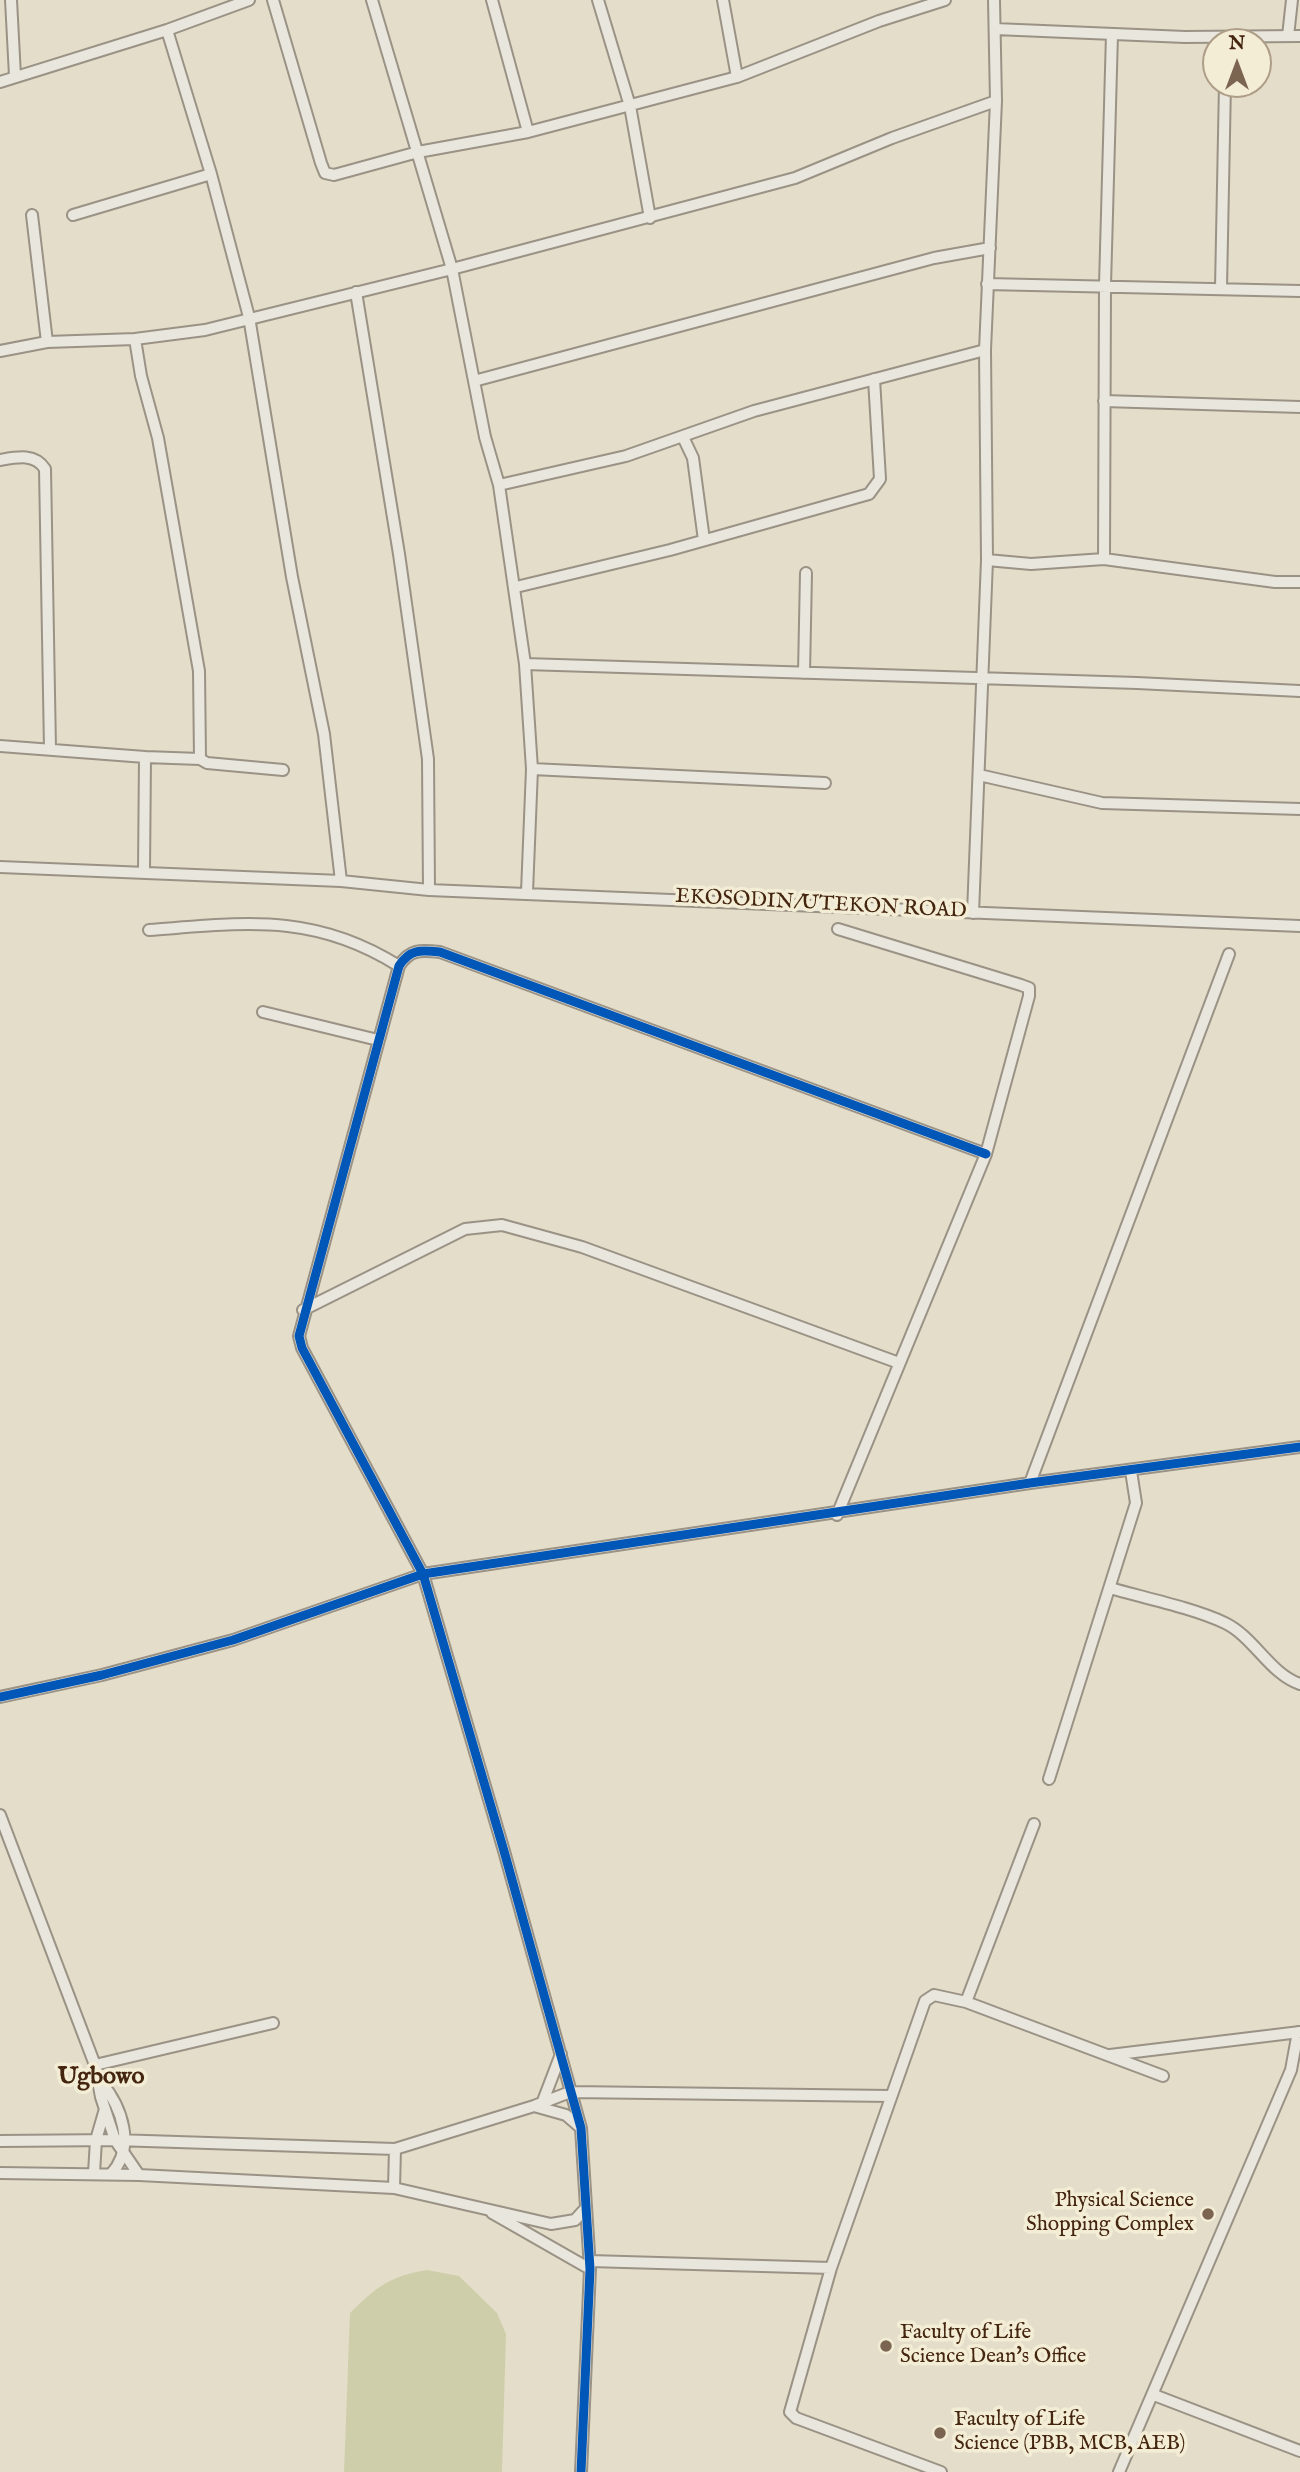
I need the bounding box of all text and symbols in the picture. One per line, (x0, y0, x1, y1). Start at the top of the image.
north arrow (1202, 28, 1272, 98)
text: N (1229, 32, 1245, 56)
street label: EKOSODIN/UTEKON ROAD (675, 885, 967, 925)
district label: Ugbowo (58, 2064, 144, 2092)
place label: Physical Science Shopping Complex (1026, 2189, 1194, 2239)
marker: Physical Science Shopping Complex (1200, 2206, 1216, 2222)
place label: Faculty of Life Science Dean's Office (900, 2321, 1086, 2371)
marker: Faculty of Life Science Dean's Office (878, 2338, 894, 2354)
place label: Faculty of Life Science (PBB, MCB, AEB) (954, 2408, 1185, 2458)
marker: Faculty of Life Science (PBB, MCB, AEB) (932, 2425, 948, 2441)

